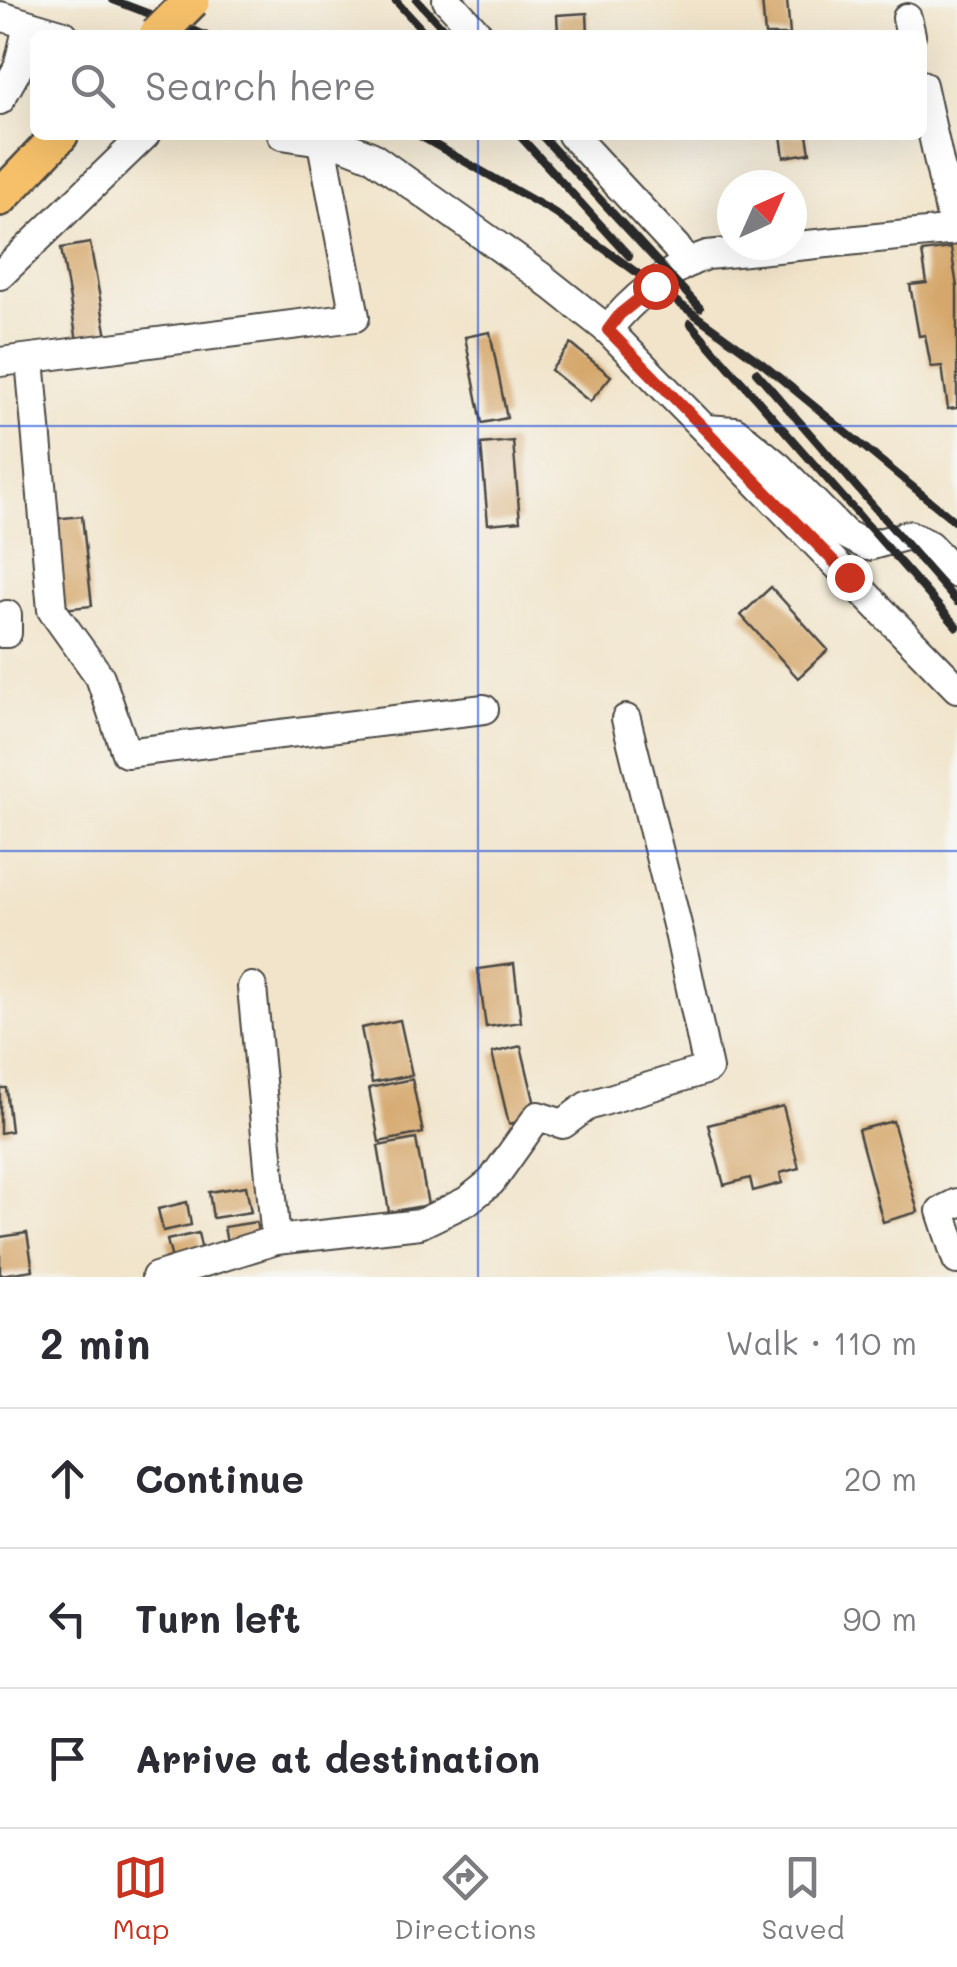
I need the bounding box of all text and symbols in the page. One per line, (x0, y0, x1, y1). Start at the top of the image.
search box (30, 30, 927, 140)
icon: search (65, 58, 120, 113)
text: Search here (145, 60, 376, 110)
north arrow (717, 170, 807, 260)
route start (633, 264, 679, 310)
route end (827, 555, 873, 601)
text: 2 min (40, 1315, 150, 1370)
text: Walk · 110 m (725, 1321, 917, 1363)
icon: ahead (40, 1451, 95, 1506)
text: Continue (135, 1453, 304, 1503)
text: 20 m (844, 1457, 917, 1499)
icon: left (40, 1591, 95, 1646)
text: Turn left (135, 1593, 301, 1643)
text: 90 m (843, 1597, 917, 1639)
icon: arrive (40, 1731, 95, 1786)
text: Arrive at destination (135, 1733, 540, 1783)
tab: Map (112, 1850, 169, 1946)
tab: Directions (394, 1850, 537, 1946)
tab: Saved (761, 1850, 845, 1946)

